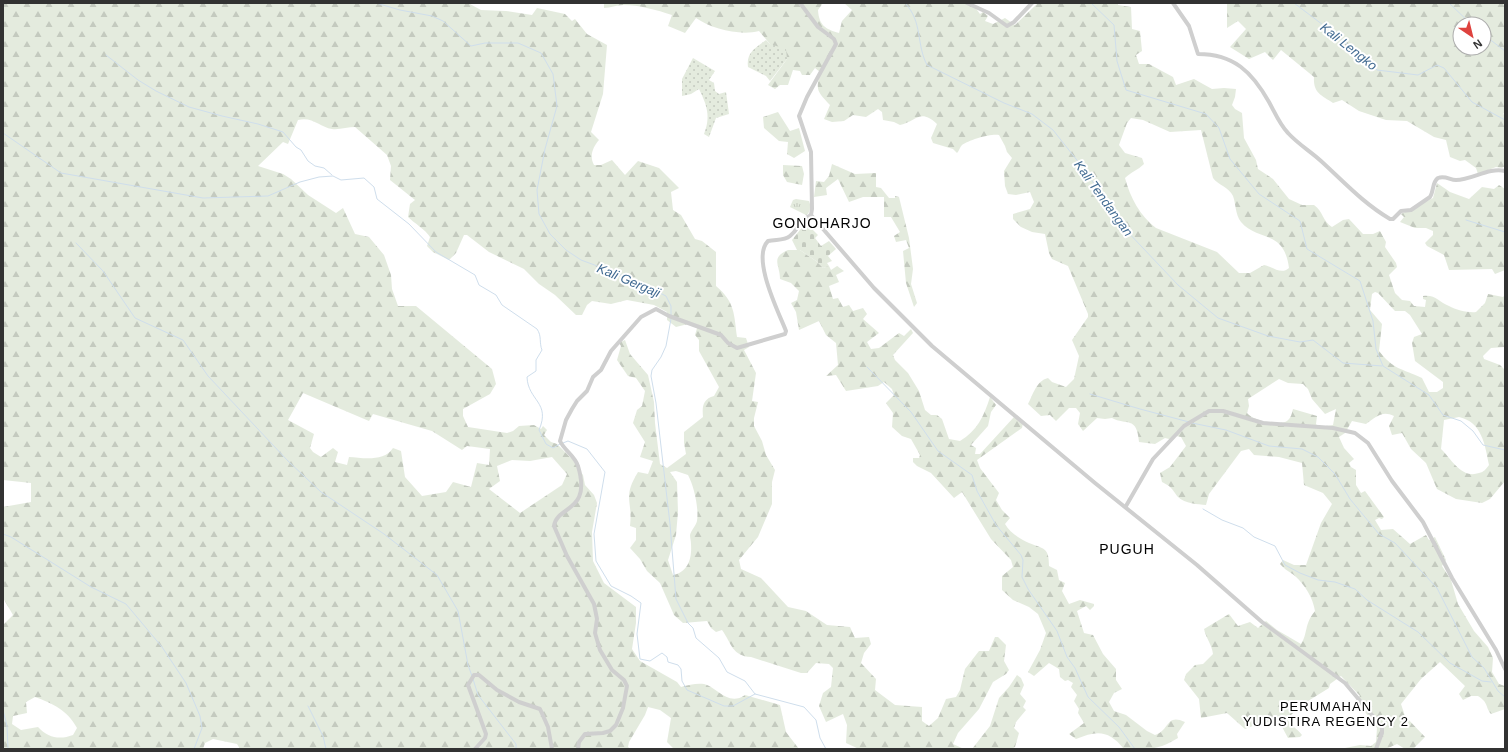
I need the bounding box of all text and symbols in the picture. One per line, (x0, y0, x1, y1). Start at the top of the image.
north arrow (1452, 16, 1492, 56)
water label: Kali Lengko (1317, 20, 1380, 73)
text: N (1471, 37, 1484, 51)
water label: Kali Tendangan (1071, 158, 1136, 239)
district label: GONOHARJO (772, 215, 872, 231)
water label: Kali Gergaji (595, 260, 664, 301)
district label: PUGUH (1099, 541, 1155, 557)
district label: PERUMAHAN YUDISTIRA REGENCY 2 (1243, 699, 1409, 729)

